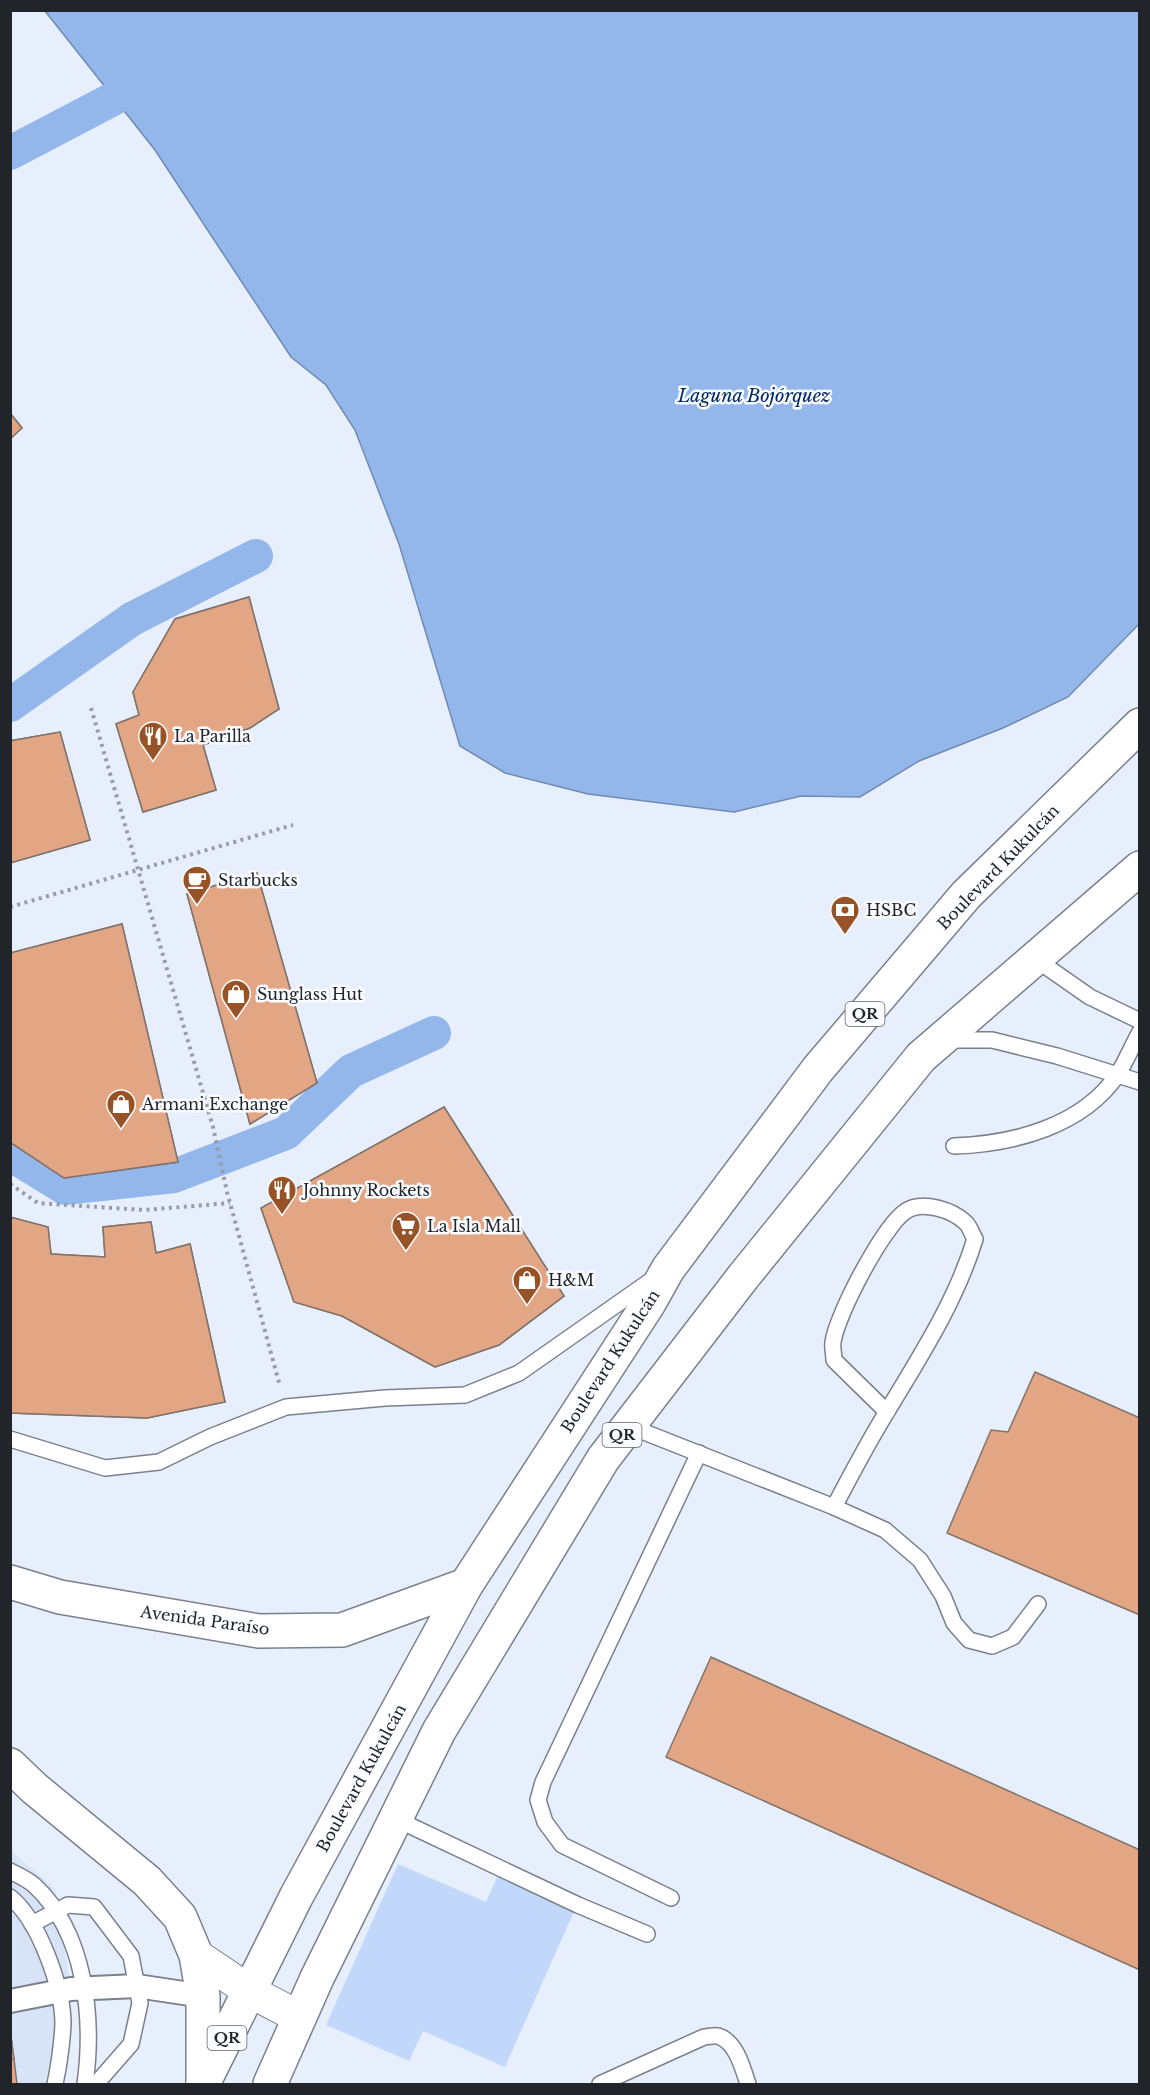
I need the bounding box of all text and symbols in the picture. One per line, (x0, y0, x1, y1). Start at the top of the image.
water label: Laguna Bojórquez (677, 385, 830, 407)
restaurant icon: La Parilla (137, 720, 169, 762)
place label: La Parilla (174, 726, 251, 746)
street label: Boulevard Kukulcán (933, 800, 1063, 934)
cafe icon: Starbucks (181, 864, 213, 906)
place label: Starbucks (218, 870, 298, 890)
bank icon: HSBC (829, 894, 861, 936)
place label: HSBC (866, 900, 916, 920)
shop icon: Sunglass Hut (220, 978, 252, 1020)
place label: Sunglass Hut (257, 984, 363, 1004)
road number: QR (846, 1002, 884, 1026)
shop icon: Armani Exchange (105, 1088, 137, 1130)
place label: Armani Exchange (141, 1094, 288, 1114)
restaurant icon: Johnny Rockets (266, 1174, 298, 1216)
place label: Johnny Rockets (301, 1180, 430, 1200)
supermarket icon: La Isla Mall (390, 1210, 422, 1252)
place label: La Isla Mall (427, 1216, 521, 1236)
shop icon: H&M (511, 1264, 543, 1306)
place label: H&M (548, 1270, 594, 1290)
street label: Boulevard Kukulcán (556, 1286, 664, 1436)
road number: QR (602, 1423, 642, 1447)
street label: Avenida Paraíso (138, 1601, 271, 1639)
street label: Boulevard Kukulcán (312, 1700, 410, 1856)
road number: QR (208, 2026, 246, 2050)

